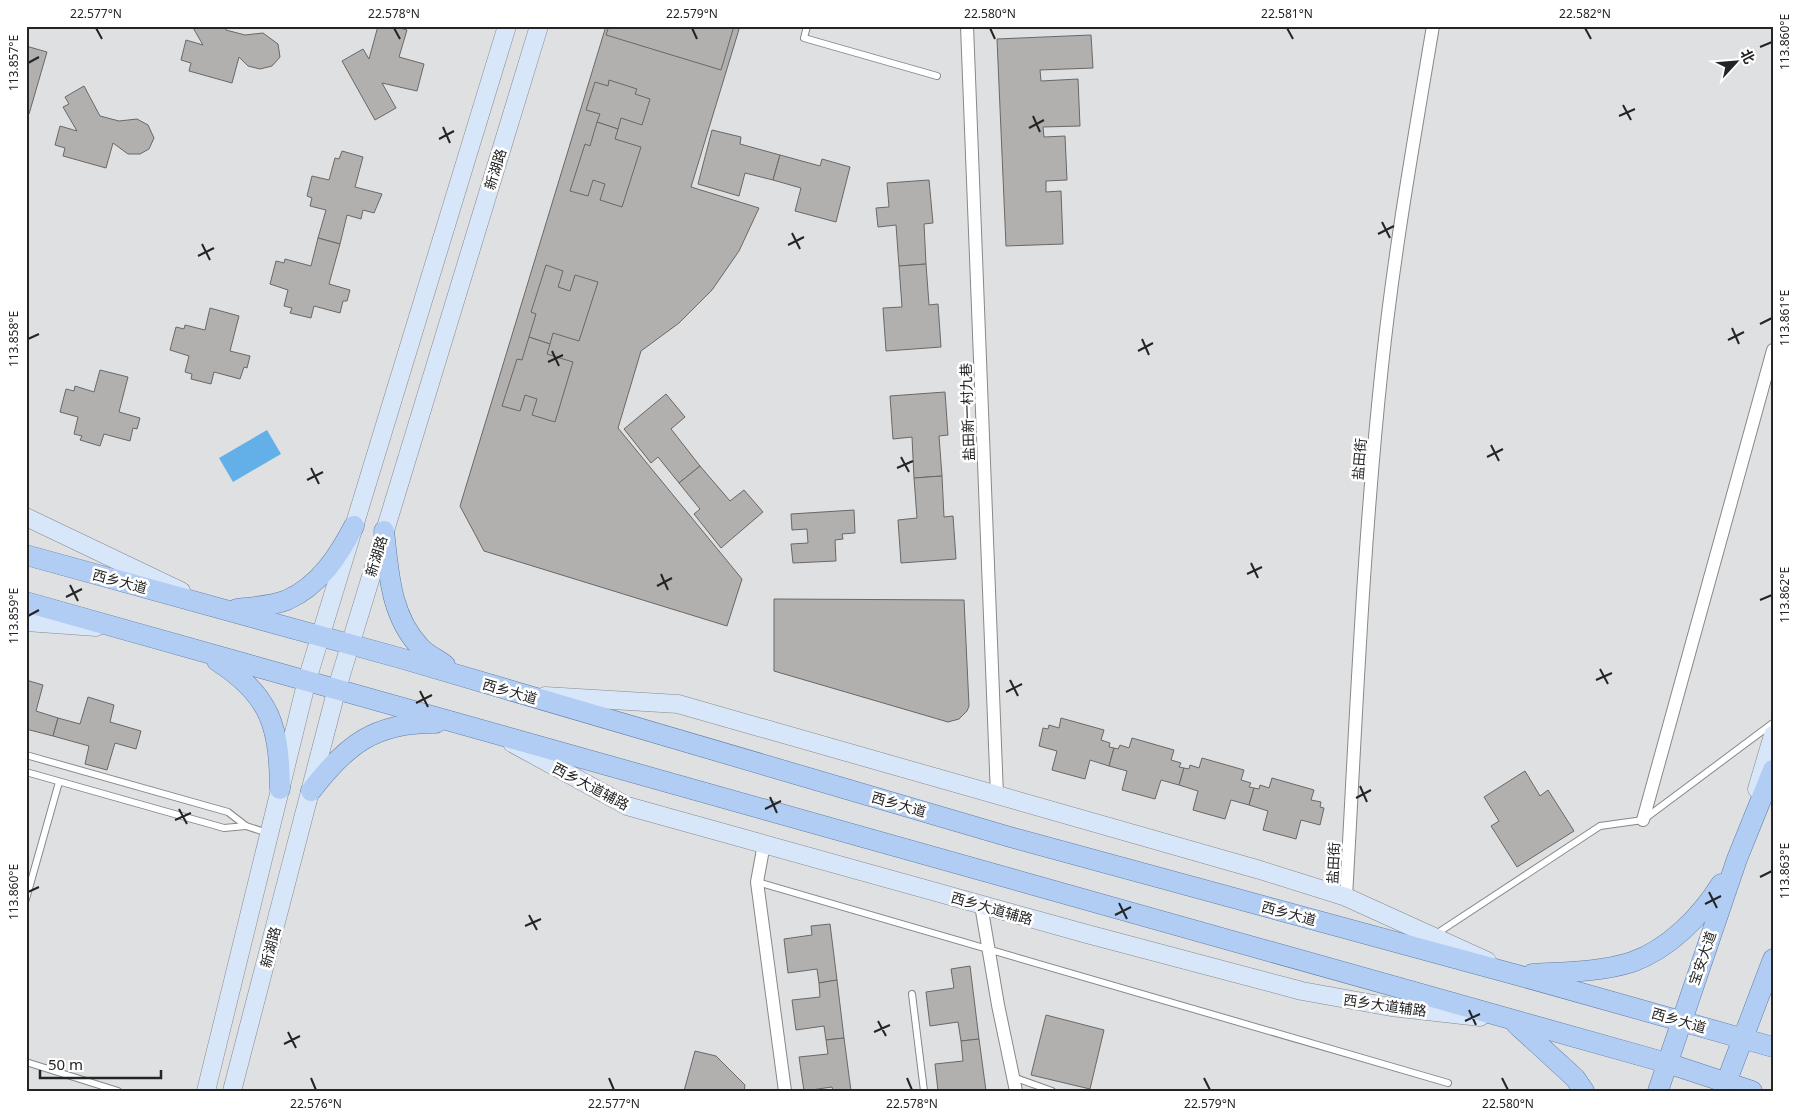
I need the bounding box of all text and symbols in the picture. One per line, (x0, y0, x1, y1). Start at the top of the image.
text: 22.577°N (70, 5, 122, 22)
text: 22.578°N (368, 5, 420, 22)
text: 22.579°N (666, 5, 718, 22)
text: 22.580°N (964, 5, 1016, 22)
text: 22.581°N (1261, 5, 1313, 22)
text: 22.582°N (1559, 5, 1611, 22)
text: 113.860°E (1776, 14, 1793, 70)
text: 113.857°E (5, 35, 22, 91)
north arrow (1712, 38, 1762, 88)
text: 北 (1737, 46, 1760, 67)
street label: 新湖路 (480, 146, 510, 192)
text: 113.861°E (1776, 290, 1793, 346)
text: 113.858°E (5, 311, 22, 367)
street label: 盐田新一村九巷 (956, 363, 978, 461)
street label: 盐田街 (1348, 437, 1370, 481)
street label: 新湖路 (361, 533, 391, 579)
street label: 西乡大道 (90, 565, 150, 597)
text: 113.862°E (1776, 567, 1793, 623)
text: 113.859°E (5, 588, 22, 644)
street label: 西乡大道 (480, 674, 540, 708)
street label: 西乡大道辅路 (549, 758, 633, 814)
street label: 西乡大道 (869, 787, 929, 821)
street label: 盐田街 (1322, 842, 1344, 884)
text: 113.863°E (1776, 843, 1793, 899)
text: 113.860°E (5, 864, 22, 920)
street label: 西乡大道辅路 (949, 887, 1035, 929)
street label: 西乡大道 (1259, 897, 1319, 929)
street label: 新湖路 (255, 924, 285, 970)
street label: 宝安大道 (1684, 928, 1720, 988)
street label: 西乡大道辅路 (1342, 990, 1428, 1020)
street label: 西乡大道 (1649, 1003, 1709, 1037)
scale bar (40, 1047, 161, 1079)
text: 50 m (48, 1054, 83, 1074)
text: 22.576°N (290, 1095, 342, 1112)
text: 22.577°N (588, 1095, 640, 1112)
text: 22.578°N (886, 1095, 938, 1112)
text: 22.579°N (1184, 1095, 1236, 1112)
text: 22.580°N (1482, 1095, 1534, 1112)

